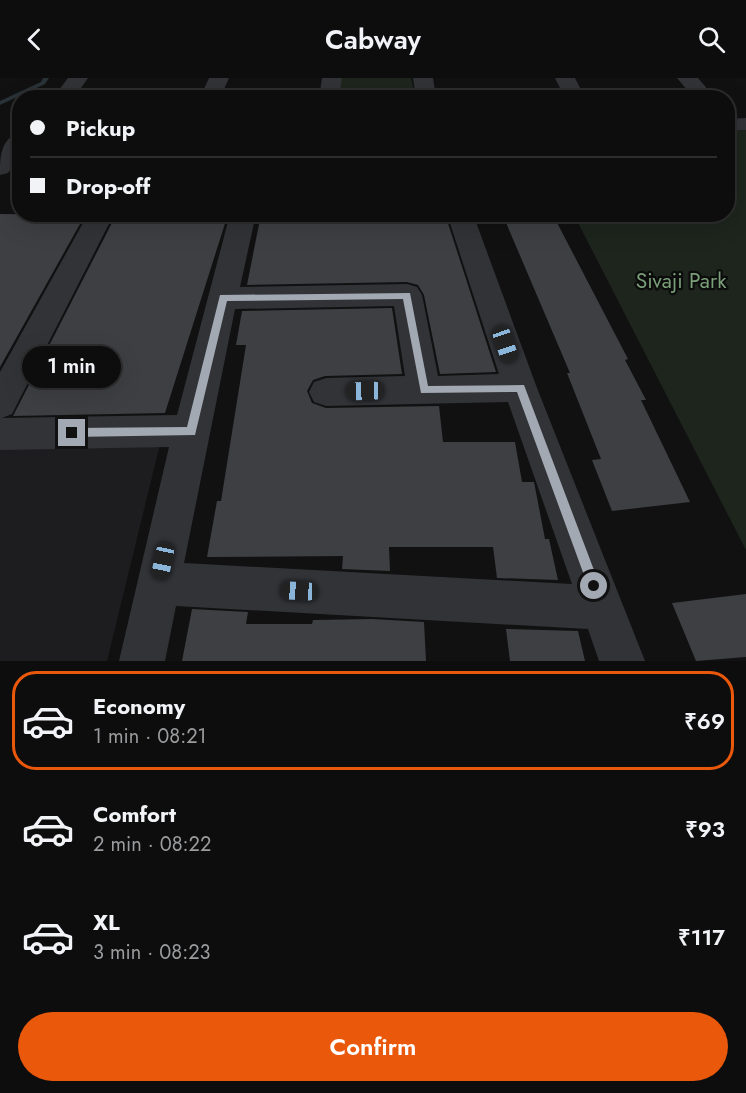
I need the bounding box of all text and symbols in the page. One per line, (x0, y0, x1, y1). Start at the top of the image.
text: Cabway (325, 20, 421, 59)
icon: back (18, 23, 51, 56)
icon: search (695, 23, 728, 56)
text: Pickup (66, 112, 135, 144)
text: Drop-off (66, 170, 150, 202)
park label: Sivaji Park (636, 266, 727, 296)
car (491, 324, 519, 364)
callout: 1 min (22, 346, 122, 388)
text: 1 min (47, 352, 96, 381)
car (347, 382, 383, 400)
route end (58, 419, 85, 446)
car (150, 542, 176, 580)
route start (580, 572, 607, 599)
car (281, 581, 317, 601)
text: Economy (93, 690, 185, 722)
icon: car (21, 694, 75, 748)
text: ₹69 (684, 705, 725, 737)
text: 1 min · 08:21 (93, 722, 207, 751)
text: Comfort (93, 798, 176, 830)
icon: car (21, 802, 75, 856)
text: ₹93 (685, 813, 725, 845)
text: 2 min · 08:22 (93, 830, 211, 859)
text: XL (93, 906, 120, 938)
icon: car (21, 910, 75, 964)
text: ₹117 (678, 921, 725, 953)
text: 3 min · 08:23 (93, 938, 210, 967)
button: Confirm (18, 1012, 728, 1081)

